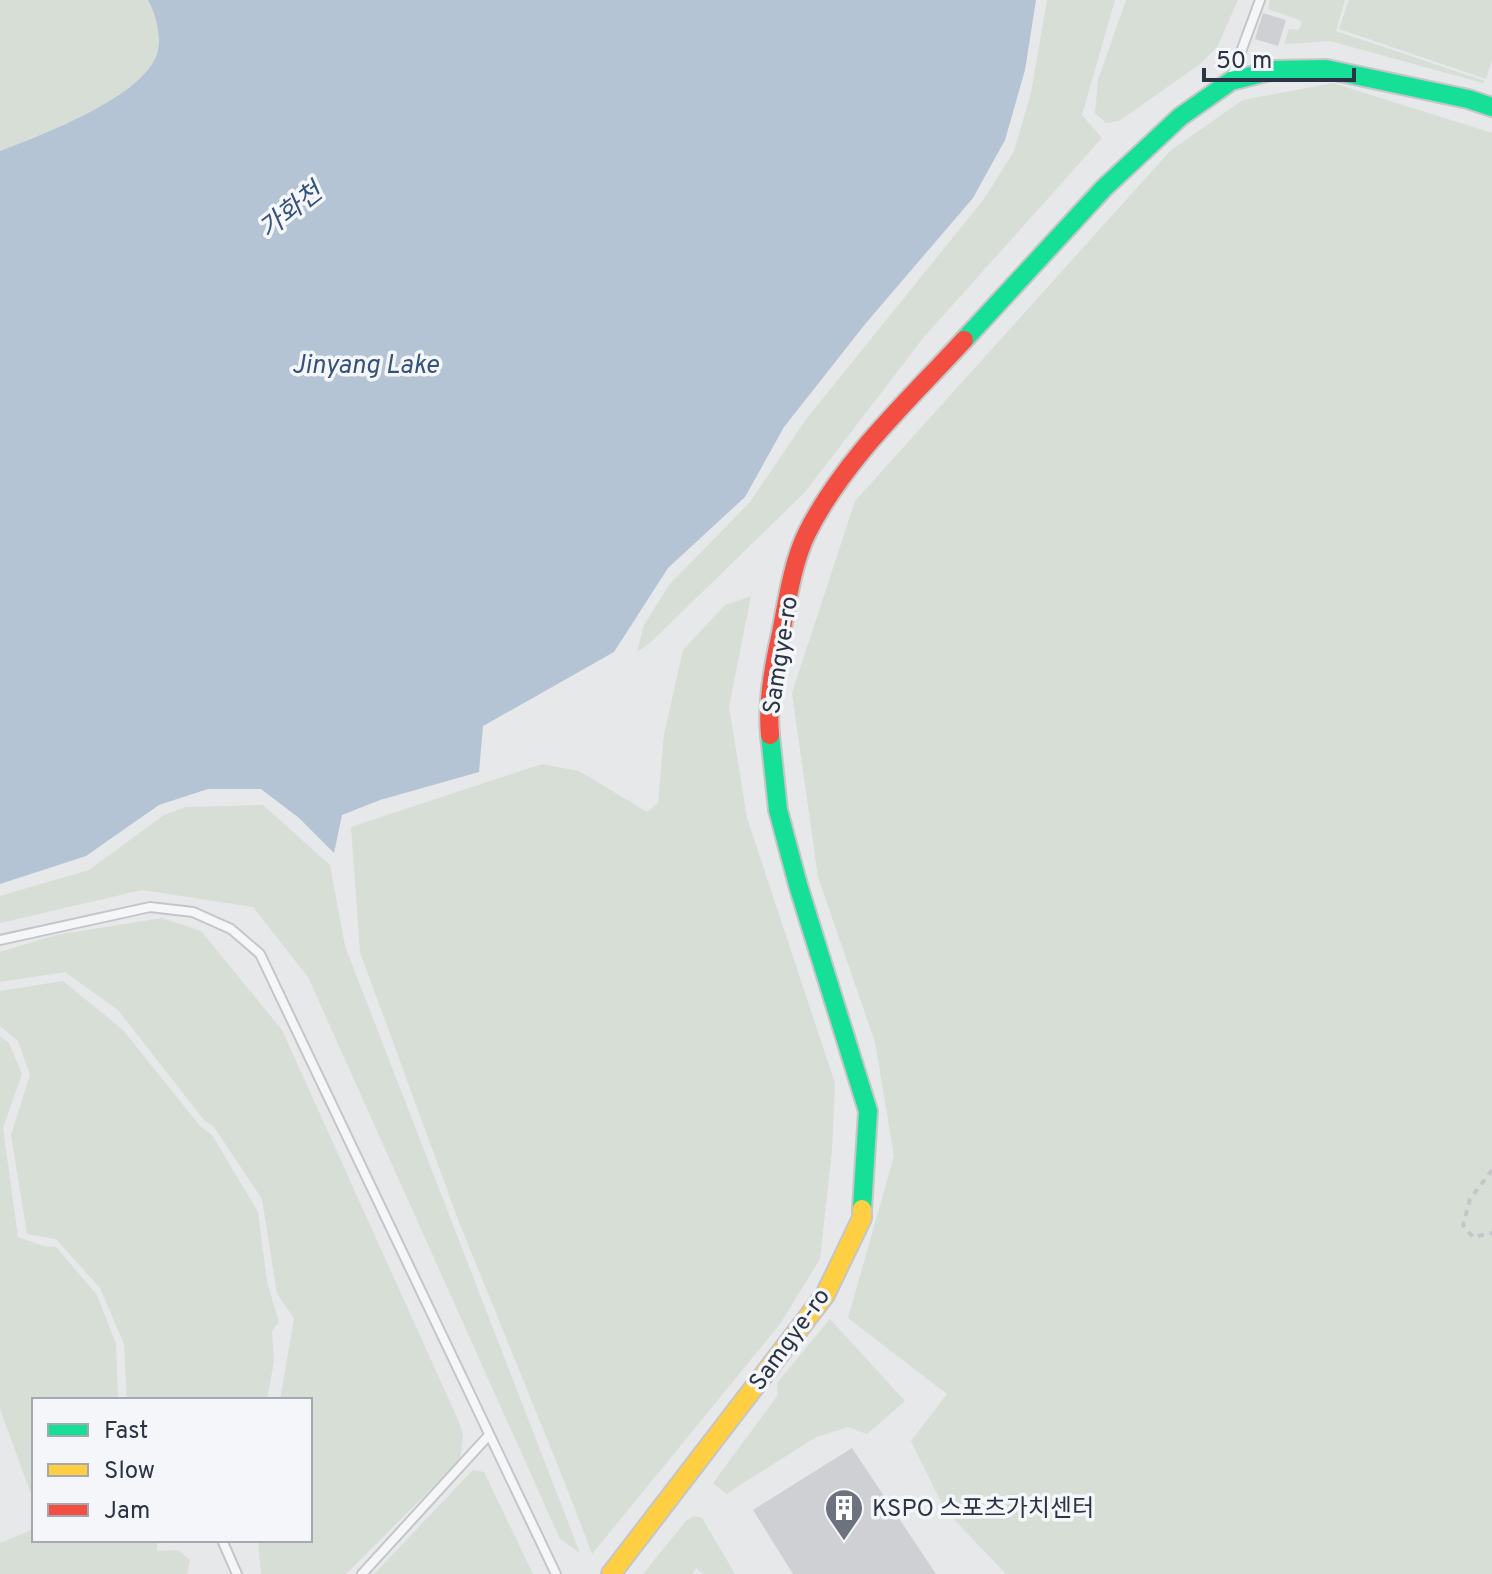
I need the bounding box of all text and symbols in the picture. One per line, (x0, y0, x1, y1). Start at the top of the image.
scale bar (1204, 32, 1354, 82)
text: 50 m (1216, 47, 1272, 77)
water label: 가화천 (253, 175, 332, 247)
water label: Jinyang Lake (291, 350, 439, 383)
street label: Samgye-ro (758, 594, 806, 716)
street label: Samgye-ro (743, 1283, 838, 1397)
legend (32, 1398, 312, 1542)
text: Fast (104, 1417, 148, 1447)
text: Slow (104, 1457, 155, 1487)
building icon: KSPO 스포츠가치센터 (823, 1487, 865, 1542)
place label: KSPO 스포츠가치센터 (872, 1495, 1094, 1525)
text: Jam (104, 1497, 150, 1527)

